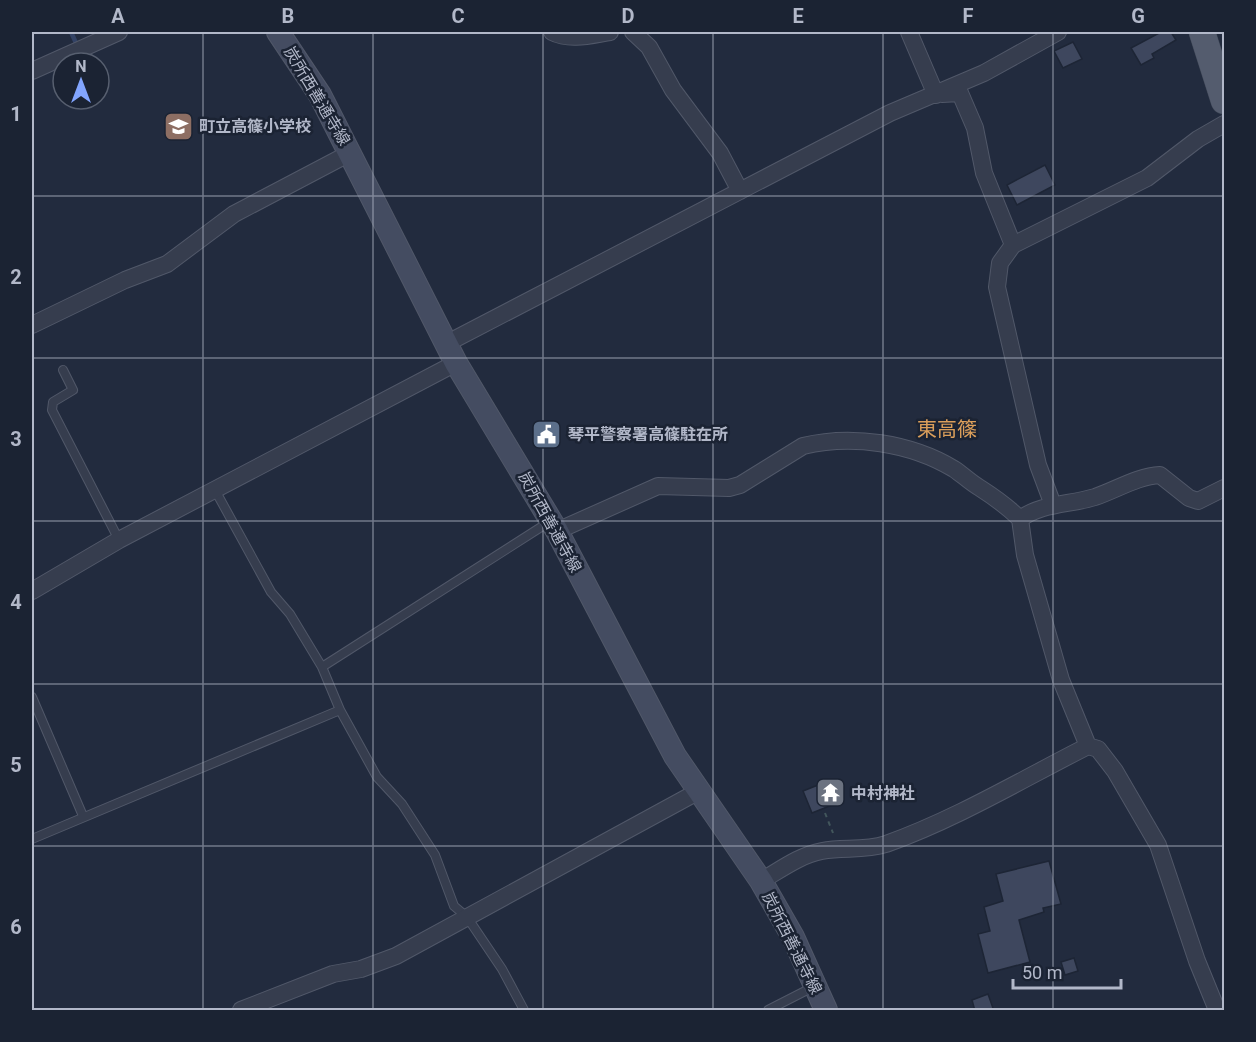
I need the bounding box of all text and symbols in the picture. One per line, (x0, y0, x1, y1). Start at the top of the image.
text: A (111, 4, 125, 28)
text: B (282, 4, 294, 28)
text: C (451, 4, 465, 28)
text: D (622, 4, 635, 28)
text: E (792, 4, 804, 28)
text: F (963, 4, 974, 28)
text: G (1131, 4, 1145, 28)
street label: 炭所西善通寺線 (280, 43, 354, 149)
north arrow (51, 51, 111, 111)
text: N (75, 57, 87, 76)
text: 1 (10, 102, 22, 126)
school or university icon: 町立高篠小学校 (162, 110, 194, 142)
place label: 町立高篠小学校 (199, 117, 311, 136)
text: 2 (10, 265, 22, 289)
district label: 東高篠 (917, 417, 977, 441)
public building icon: 琴平警察署高篠駐在所 (531, 418, 563, 450)
place label: 琴平警察署高篠駐在所 (568, 425, 728, 444)
text: 3 (10, 427, 22, 451)
street label: 炭所西善通寺線 (515, 468, 585, 576)
text: 4 (10, 590, 22, 614)
text: 5 (10, 753, 22, 777)
temple icon: 中村神社 (814, 777, 846, 809)
place label: 中村神社 (851, 784, 915, 803)
street label: 炭所西善通寺線 (758, 889, 826, 997)
text: 6 (10, 915, 22, 939)
scale bar (1013, 952, 1121, 990)
text: 50 m (1022, 962, 1062, 983)

